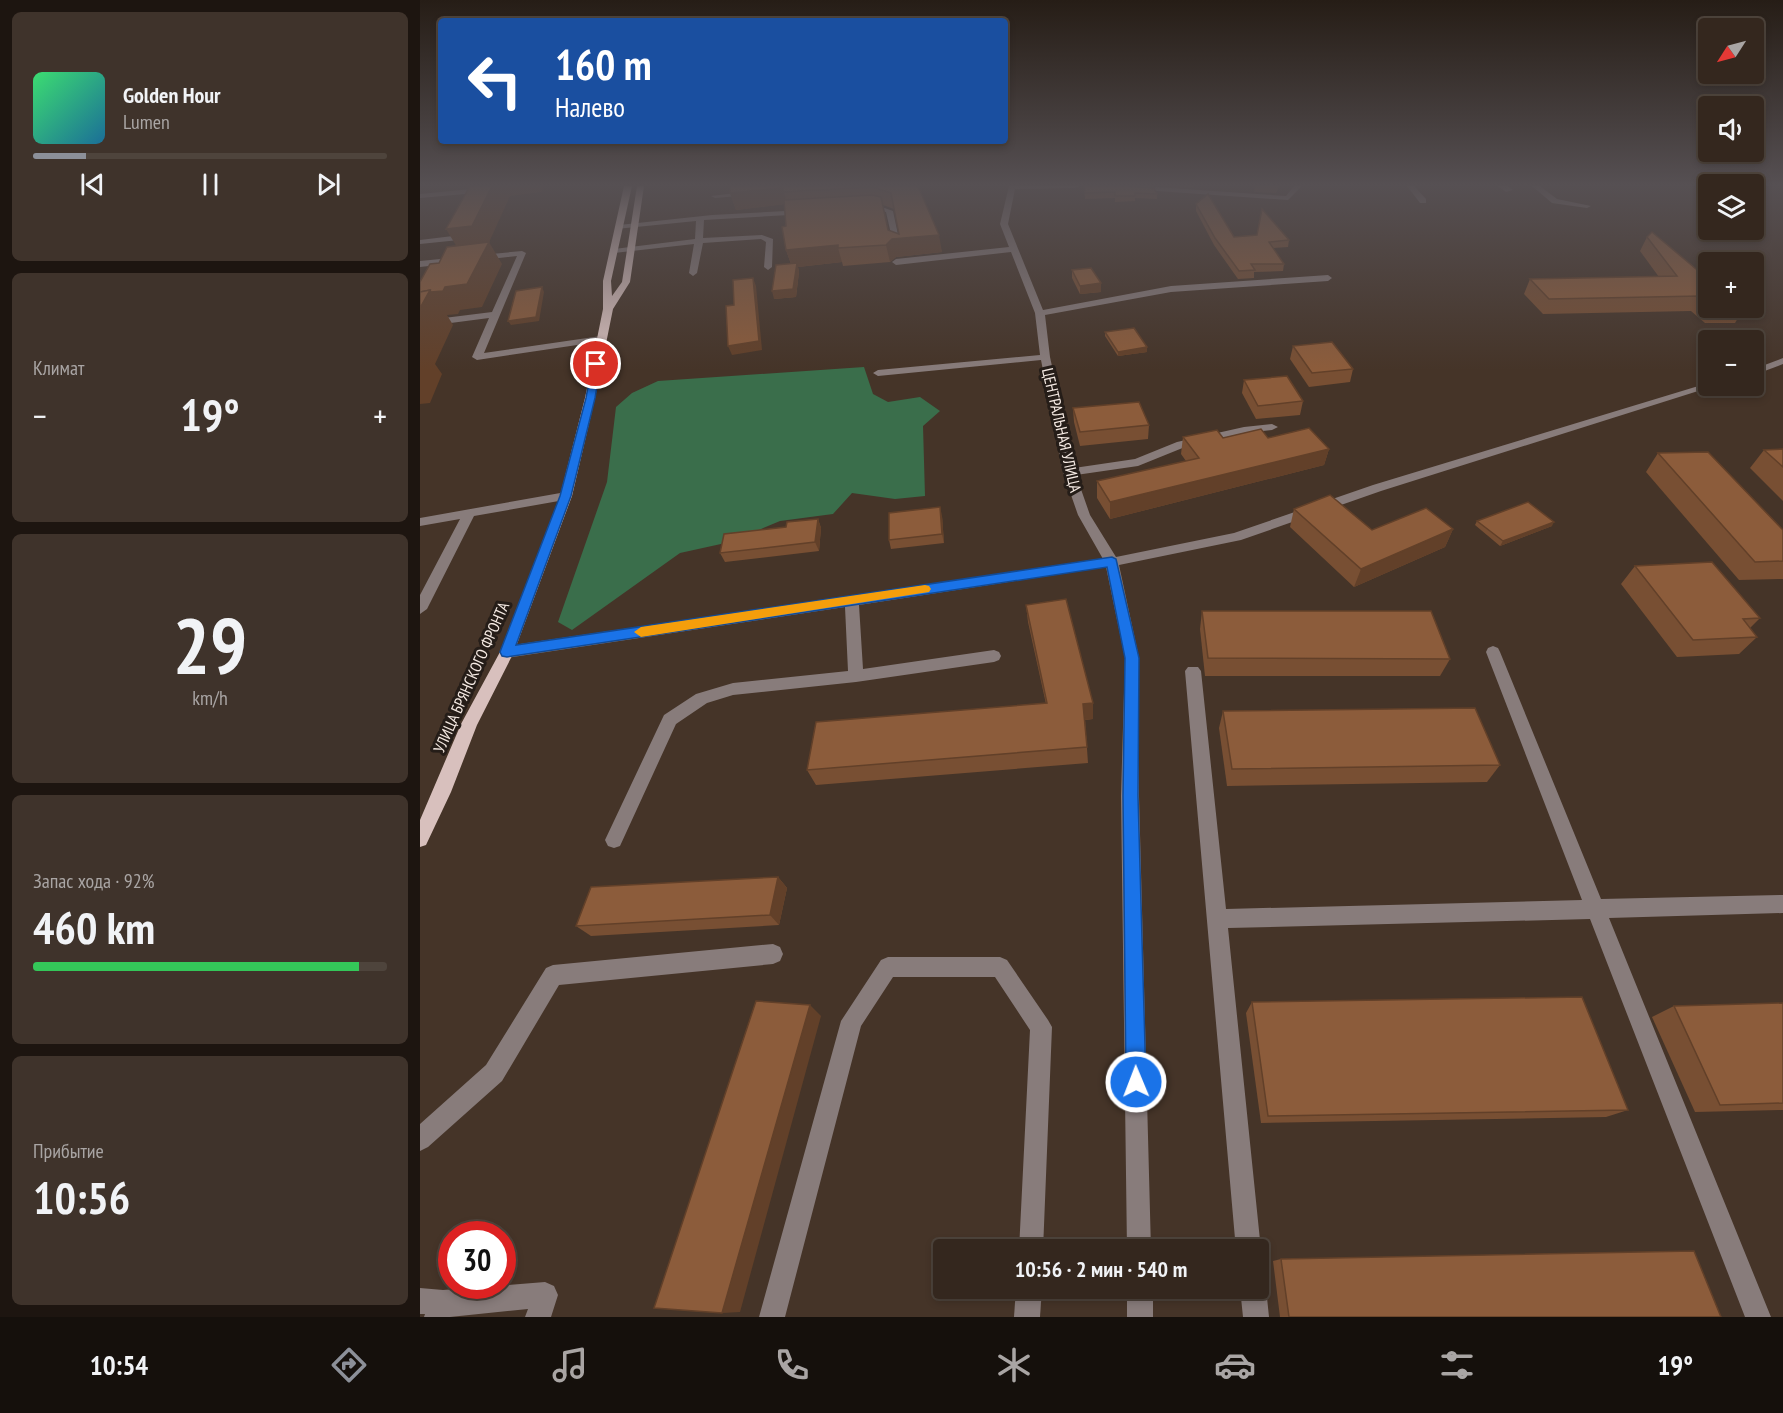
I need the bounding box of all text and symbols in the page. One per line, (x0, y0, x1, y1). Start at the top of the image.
north arrow (1698, 18, 1764, 84)
map controls (1698, 18, 1764, 396)
text: 160 m (555, 37, 652, 92)
icon: left (456, 42, 534, 120)
text: Golden Hour (123, 81, 221, 109)
text: Налево (555, 90, 625, 124)
button: sound (1698, 96, 1764, 162)
text: Lumen (123, 109, 170, 135)
icon: previous (76, 168, 109, 201)
icon: pause (194, 168, 227, 201)
icon: next (312, 168, 345, 201)
button: layers (1698, 174, 1764, 240)
button: + (1698, 252, 1764, 318)
button: − (1698, 330, 1764, 396)
pin (570, 338, 621, 389)
icon: arrive (579, 347, 612, 380)
text: Климат (33, 355, 84, 381)
street label: ЦЕНТРАЛЬНАЯ УЛИЦА (1038, 366, 1086, 495)
text: 19° (180, 385, 240, 443)
text: − (33, 394, 47, 437)
text: + (373, 394, 387, 437)
text: 29 (173, 595, 247, 696)
street label: УЛИЦА БРЯНСКОГО ФРОНТА (429, 598, 513, 756)
text: km/h (192, 685, 228, 711)
text: Запас хода · 92% (33, 868, 154, 894)
text: 460 km (33, 898, 155, 956)
position arrow (1104, 1050, 1168, 1114)
text: Прибытие (33, 1138, 104, 1164)
text: 10:56 (33, 1168, 130, 1226)
speed limit sign: 30 (438, 1221, 516, 1299)
text: 10:56 · 2 мин · 540 m (1015, 1255, 1187, 1283)
icon: directions (328, 1344, 370, 1386)
icon: music (549, 1344, 591, 1386)
icon: phone (771, 1344, 813, 1386)
icon: climate (993, 1344, 1035, 1386)
icon: car (1214, 1344, 1256, 1386)
icon: filters (1436, 1344, 1478, 1386)
text: 10:54 (90, 1348, 148, 1382)
text: 19° (1657, 1348, 1693, 1382)

